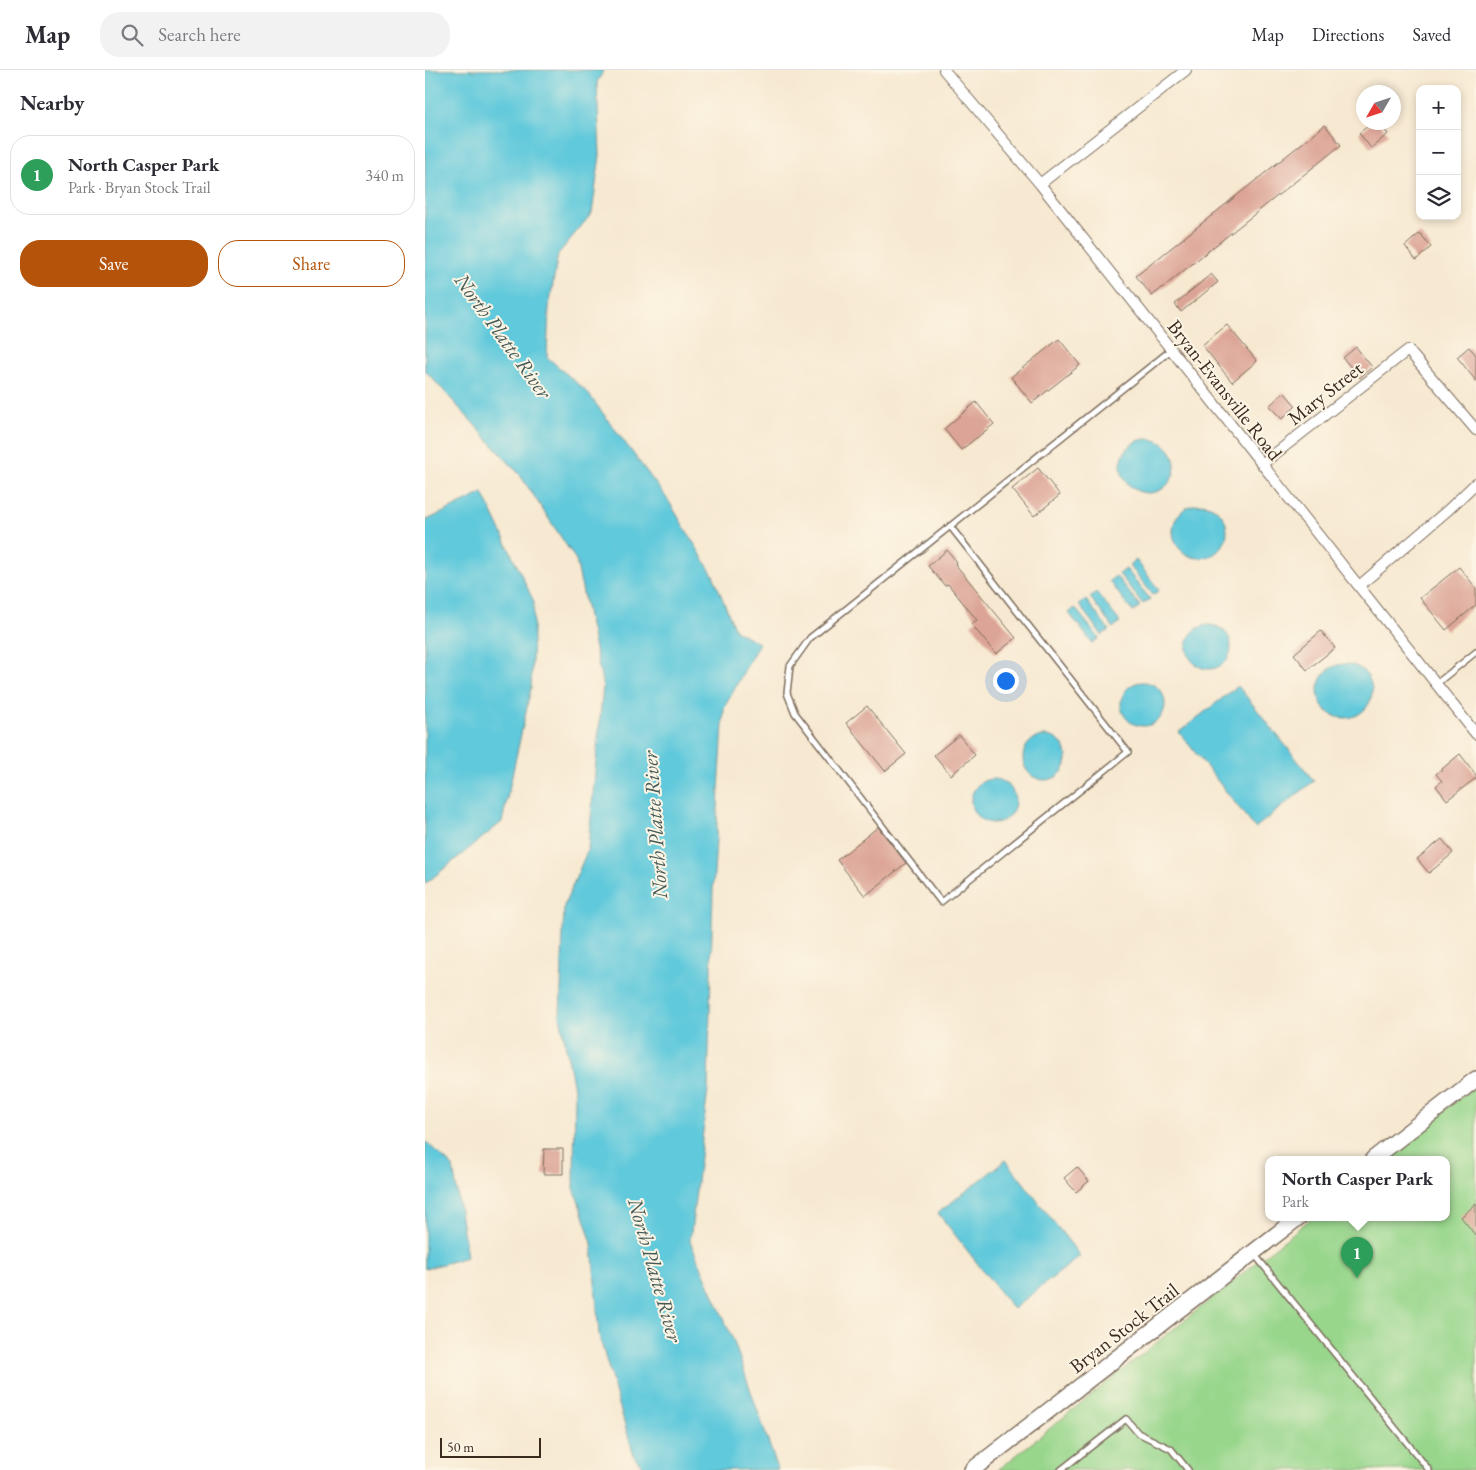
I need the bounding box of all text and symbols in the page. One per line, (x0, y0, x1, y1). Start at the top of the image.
search box (100, 12, 450, 57)
text: Map (25, 19, 70, 50)
icon: search (118, 21, 146, 49)
text: Search here (158, 22, 241, 47)
text: Map (1252, 23, 1284, 46)
text: Directions (1312, 23, 1384, 46)
text: Saved (1412, 23, 1451, 46)
north arrow (1356, 85, 1401, 130)
map controls (1416, 85, 1461, 220)
button: + (1416, 85, 1461, 130)
text: Nearby (20, 89, 84, 116)
button: − (1416, 130, 1461, 175)
text: North Casper Park (68, 152, 219, 177)
text: 1 (33, 165, 41, 186)
text: 340 m (365, 165, 404, 186)
button: layers (1416, 175, 1461, 220)
text: Park · Bryan Stock Trail (68, 177, 211, 198)
button: Save (20, 240, 208, 287)
button: Share (218, 240, 405, 287)
water label: North Platte River (448, 267, 559, 405)
street label: Bryan-Evansville Road (1162, 314, 1289, 466)
street label: Mary Street (1282, 355, 1369, 431)
your location (993, 668, 1019, 694)
water label: North Platte River (636, 749, 673, 901)
popup (1265, 1156, 1450, 1221)
text: North Casper Park (1282, 1166, 1433, 1191)
text: Park (1282, 1191, 1309, 1212)
water label: North Platte River (622, 1194, 689, 1346)
pin: 1 (1341, 1237, 1373, 1278)
street label: Bryan Stock Trail (1064, 1277, 1184, 1379)
scale bar (440, 1435, 541, 1458)
text: 50 m (447, 1438, 474, 1456)

